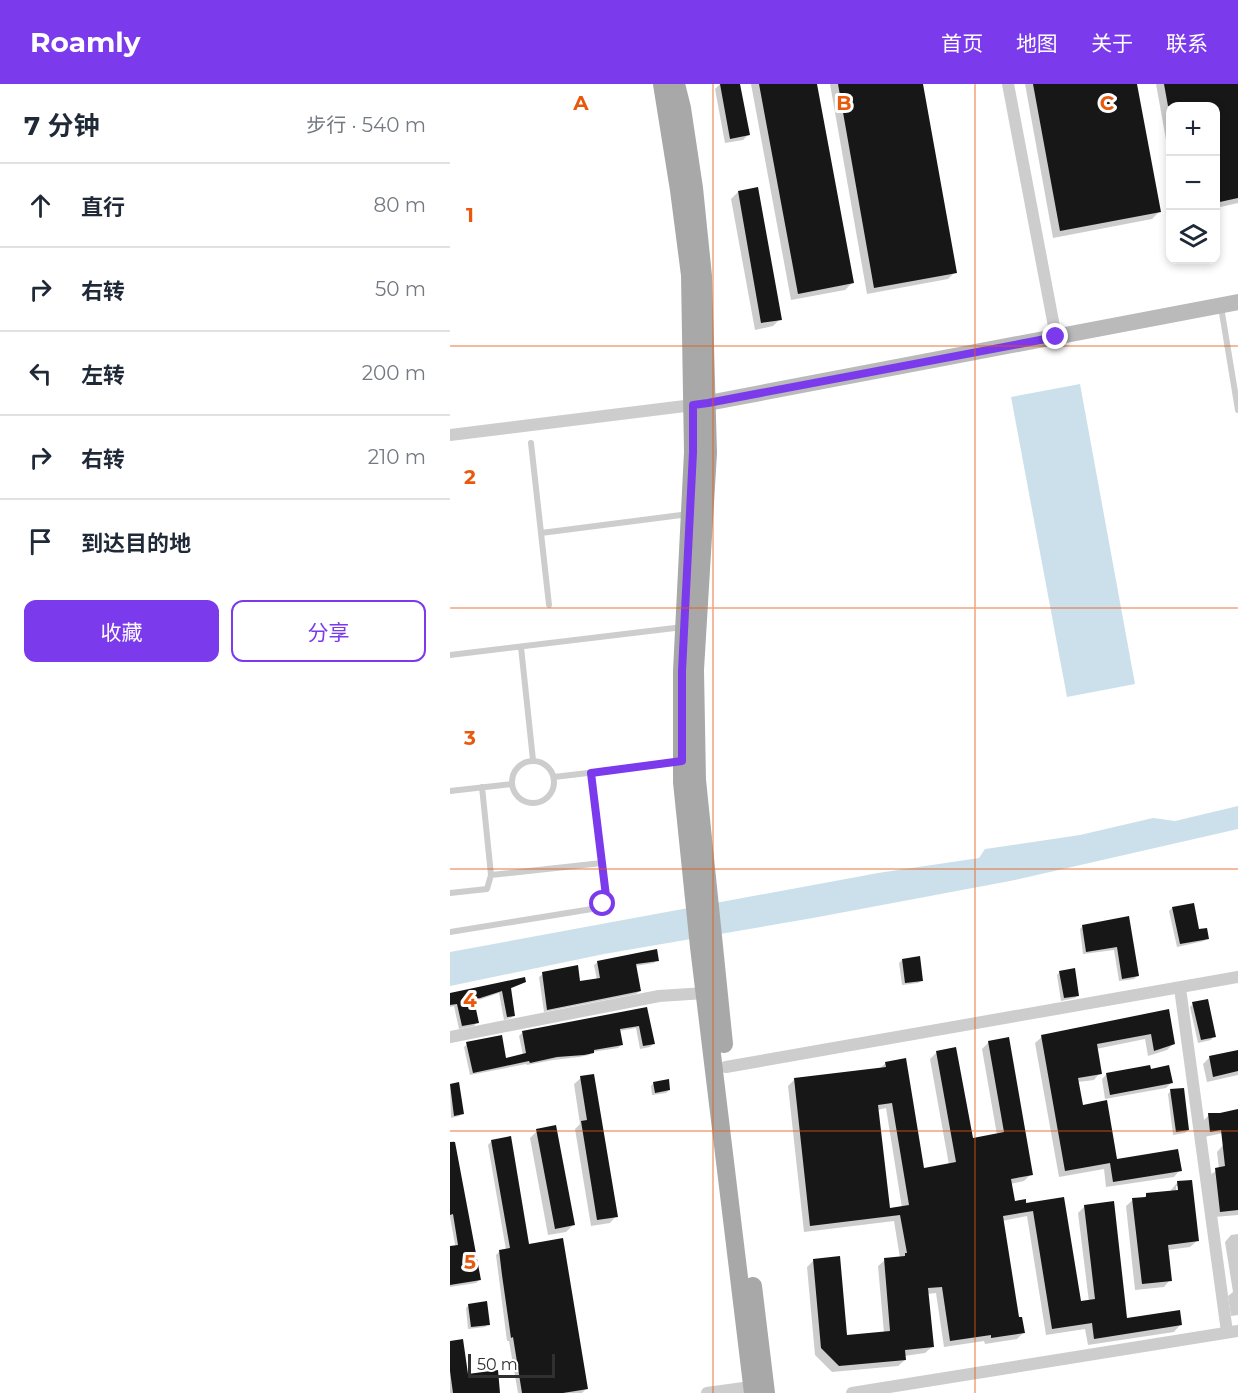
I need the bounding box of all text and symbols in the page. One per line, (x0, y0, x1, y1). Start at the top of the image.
text: Roamly (30, 25, 140, 59)
text: 首页 (941, 31, 983, 56)
text: 地图 (1016, 31, 1058, 56)
text: 关于 (1091, 31, 1133, 56)
text: 联系 (1166, 31, 1208, 56)
text: A (572, 91, 589, 115)
text: B (836, 91, 852, 115)
text: C (1100, 91, 1115, 115)
map controls (1166, 102, 1220, 264)
button: + (1166, 102, 1220, 156)
text: 7 分钟 (24, 110, 99, 142)
text: 步行 · 540 m (306, 113, 426, 137)
button: − (1166, 156, 1220, 210)
icon: ahead (24, 189, 57, 222)
text: 80 m (374, 193, 426, 217)
text: 直行 (81, 194, 125, 221)
text: 1 (466, 203, 474, 227)
button: layers (1166, 210, 1220, 264)
icon: right (24, 273, 57, 306)
text: 50 m (375, 277, 426, 301)
text: 右转 (81, 278, 125, 305)
route end (1042, 323, 1068, 349)
icon: left (24, 357, 57, 390)
text: 200 m (362, 361, 426, 385)
text: 左转 (81, 362, 125, 389)
icon: right (24, 441, 57, 474)
text: 210 m (368, 445, 426, 469)
text: 右转 (81, 446, 125, 473)
text: 2 (464, 465, 476, 489)
icon: arrive (24, 525, 57, 558)
text: 到达目的地 (81, 530, 191, 557)
button: 收藏 (24, 600, 219, 662)
button: 分享 (231, 600, 426, 662)
text: 3 (463, 726, 476, 750)
route start (589, 890, 615, 916)
text: 4 (463, 988, 477, 1012)
text: 5 (464, 1250, 476, 1274)
scale bar (468, 1351, 555, 1378)
text: 50 m (477, 1355, 518, 1374)

